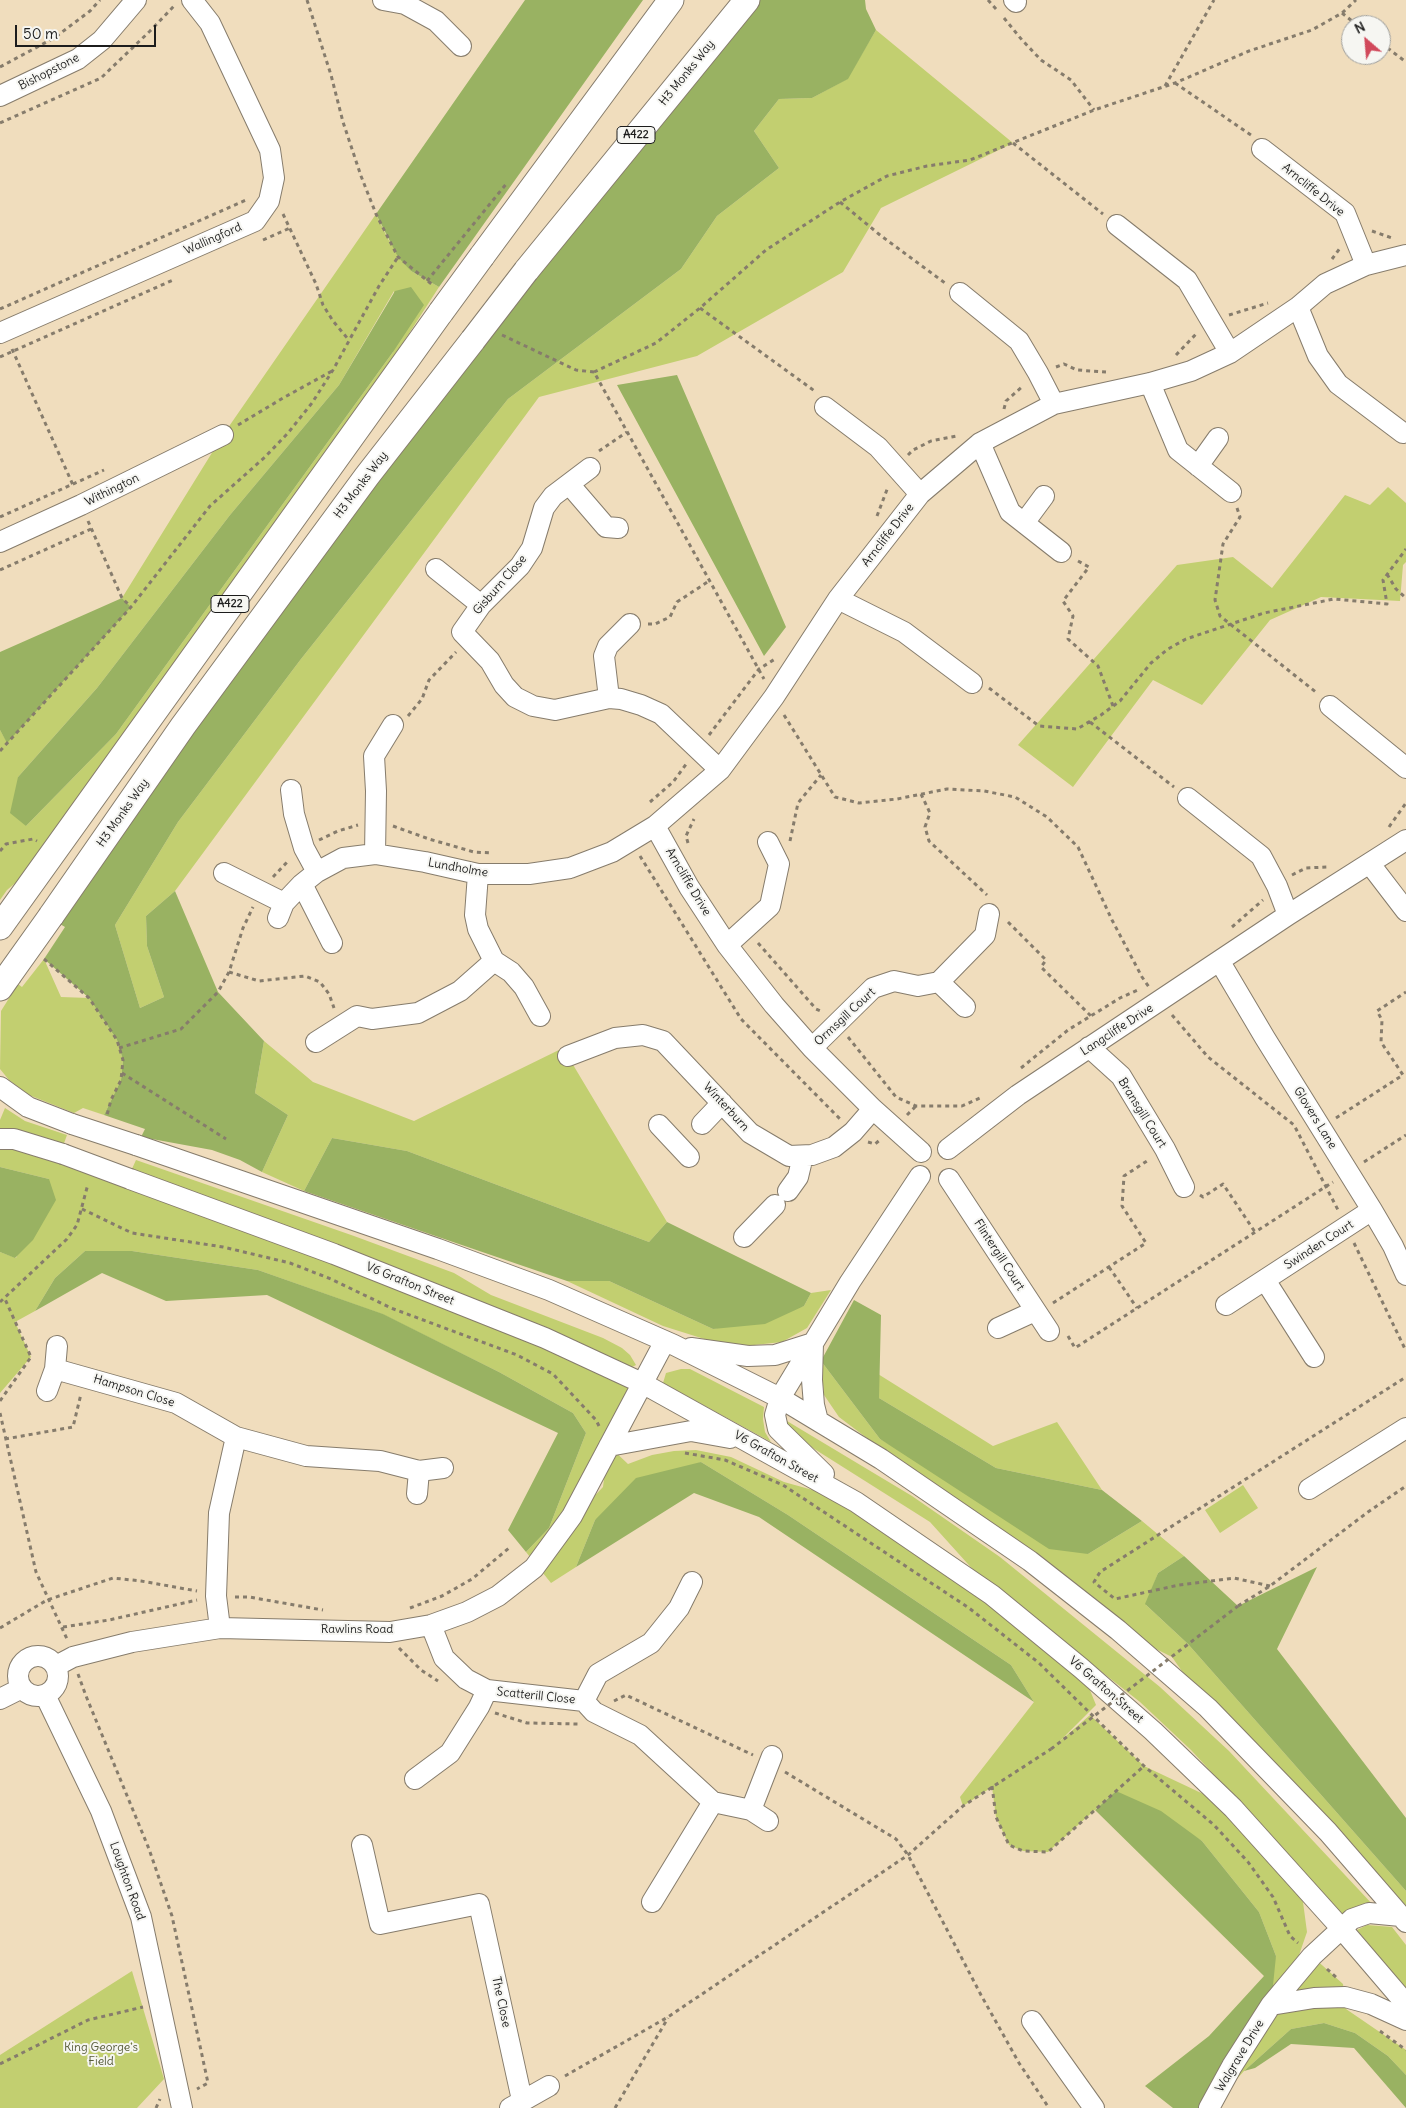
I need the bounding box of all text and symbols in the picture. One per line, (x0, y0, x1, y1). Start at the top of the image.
scale bar (18, 15, 159, 47)
north arrow (1341, 15, 1391, 65)
text: N (1351, 17, 1368, 38)
text: 50 m (23, 24, 58, 43)
street label: H3 Monks Way (656, 37, 718, 109)
street label: Bishopstone (16, 51, 82, 93)
road number: A422 (617, 126, 655, 144)
street label: Arncliffe Drive (1279, 160, 1347, 220)
street label: Wallingford (182, 220, 244, 258)
street label: H3 Monks Way (331, 449, 391, 521)
street label: Withington (82, 471, 142, 509)
street label: Arncliffe Drive (859, 501, 917, 569)
street label: Gisburn Close (470, 552, 530, 618)
road number: A422 (211, 596, 249, 612)
street label: H3 Monks Way (94, 776, 152, 850)
street label: Arncliffe Drive (662, 846, 714, 918)
street label: Lundholme (427, 856, 489, 880)
street label: Ormsgill Court (811, 985, 879, 1049)
street label: Langcliffe Drive (1078, 1001, 1156, 1059)
street label: Bransgill Court (1115, 1075, 1169, 1151)
street label: Winterburn (700, 1080, 752, 1134)
street label: Glovers Lane (1290, 1084, 1340, 1152)
street label: Flintergill Court (971, 1217, 1027, 1293)
street label: Swinden Court (1282, 1217, 1356, 1273)
street label: V6 Grafton Street (364, 1260, 456, 1308)
street label: Hampson Close (92, 1372, 176, 1410)
street label: V6 Grafton Street (731, 1428, 821, 1486)
street label: Rawlins Road (321, 1623, 393, 1637)
street label: V6 Grafton Street (1066, 1654, 1146, 1726)
street label: Scatterill Close (496, 1685, 576, 1707)
street label: Loughton Road (106, 1840, 148, 1922)
street label: The Close (489, 1975, 513, 2029)
street label: Walgrave Drive (1213, 2017, 1267, 2095)
park label: King George's Field (64, 2041, 138, 2069)

